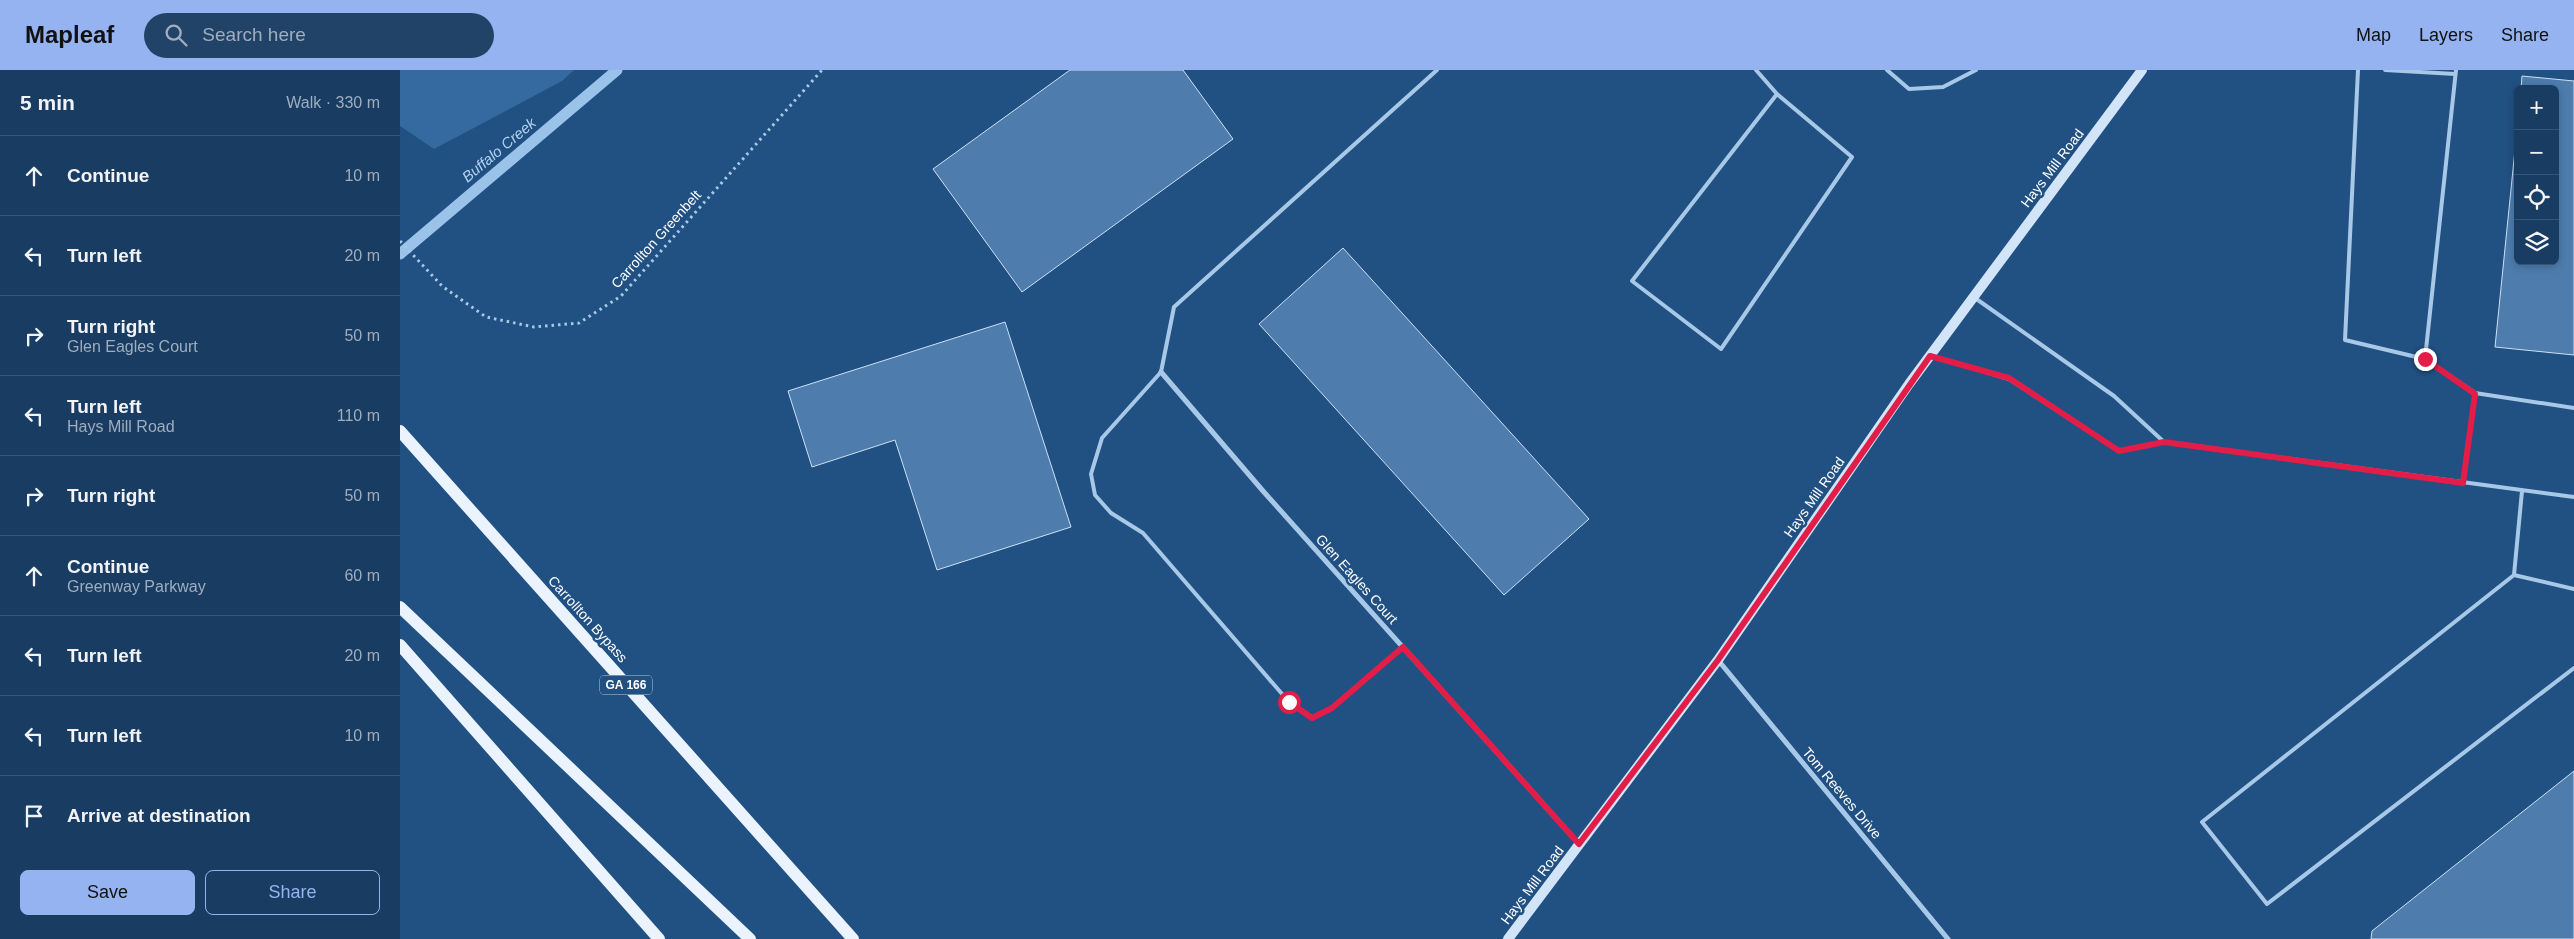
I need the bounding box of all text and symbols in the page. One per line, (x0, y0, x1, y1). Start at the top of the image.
search box (144, 13, 494, 58)
text: Mapleaf (25, 21, 114, 48)
icon: search (162, 21, 190, 49)
text: Search here (202, 24, 306, 45)
text: Map (2356, 25, 2391, 45)
text: Layers (2419, 25, 2473, 45)
text: Share (2501, 25, 2549, 45)
map controls (2514, 85, 2559, 265)
button: + (2514, 85, 2559, 130)
text: 5 min (20, 91, 75, 114)
text: Walk · 330 m (286, 94, 380, 111)
water label: Buffalo Creek (458, 113, 540, 185)
street label: Hays Mill Road (2017, 126, 2087, 210)
button: − (2514, 130, 2559, 175)
icon: ahead (20, 162, 48, 190)
text: Continue (67, 165, 149, 186)
text: 10 m (344, 167, 380, 184)
button: locate (2514, 175, 2559, 220)
street label: Carrollton Greenbelt (608, 187, 704, 291)
button: layers (2514, 220, 2559, 265)
icon: left (20, 242, 48, 270)
text: Turn left (67, 245, 142, 266)
text: 20 m (344, 247, 380, 264)
text: Turn right (67, 316, 155, 337)
icon: right (20, 322, 48, 350)
text: 50 m (344, 327, 380, 344)
text: Glen Eagles Court (67, 338, 198, 355)
route end (2414, 348, 2437, 371)
text: Turn left (67, 396, 142, 417)
icon: left (20, 402, 48, 430)
text: 110 m (337, 407, 380, 424)
text: Hays Mill Road (67, 418, 175, 435)
street label: Hays Mill Road (1780, 454, 1848, 540)
icon: right (20, 482, 48, 510)
text: Turn right (67, 485, 155, 506)
text: 50 m (344, 487, 380, 504)
street label: Glen Eagles Court (1313, 531, 1401, 627)
text: Continue (67, 556, 149, 577)
icon: ahead (20, 562, 48, 590)
text: 60 m (344, 567, 380, 584)
street label: Carrollton Bypass (545, 573, 631, 665)
text: Greenway Parkway (67, 578, 206, 595)
icon: left (20, 642, 48, 670)
text: Turn left (67, 645, 142, 666)
text: 20 m (344, 647, 380, 664)
road number: GA 166 (600, 676, 652, 694)
route start (1278, 691, 1301, 714)
icon: left (20, 722, 48, 750)
text: Turn left (67, 725, 142, 746)
text: 10 m (344, 727, 380, 744)
street label: Tom Reeves Drive (1799, 744, 1885, 842)
icon: arrive (20, 802, 48, 830)
text: Arrive at destination (67, 805, 251, 826)
street label: Hays Mill Road (1497, 843, 1567, 927)
button: Save (20, 870, 195, 915)
button: Share (205, 870, 380, 915)

